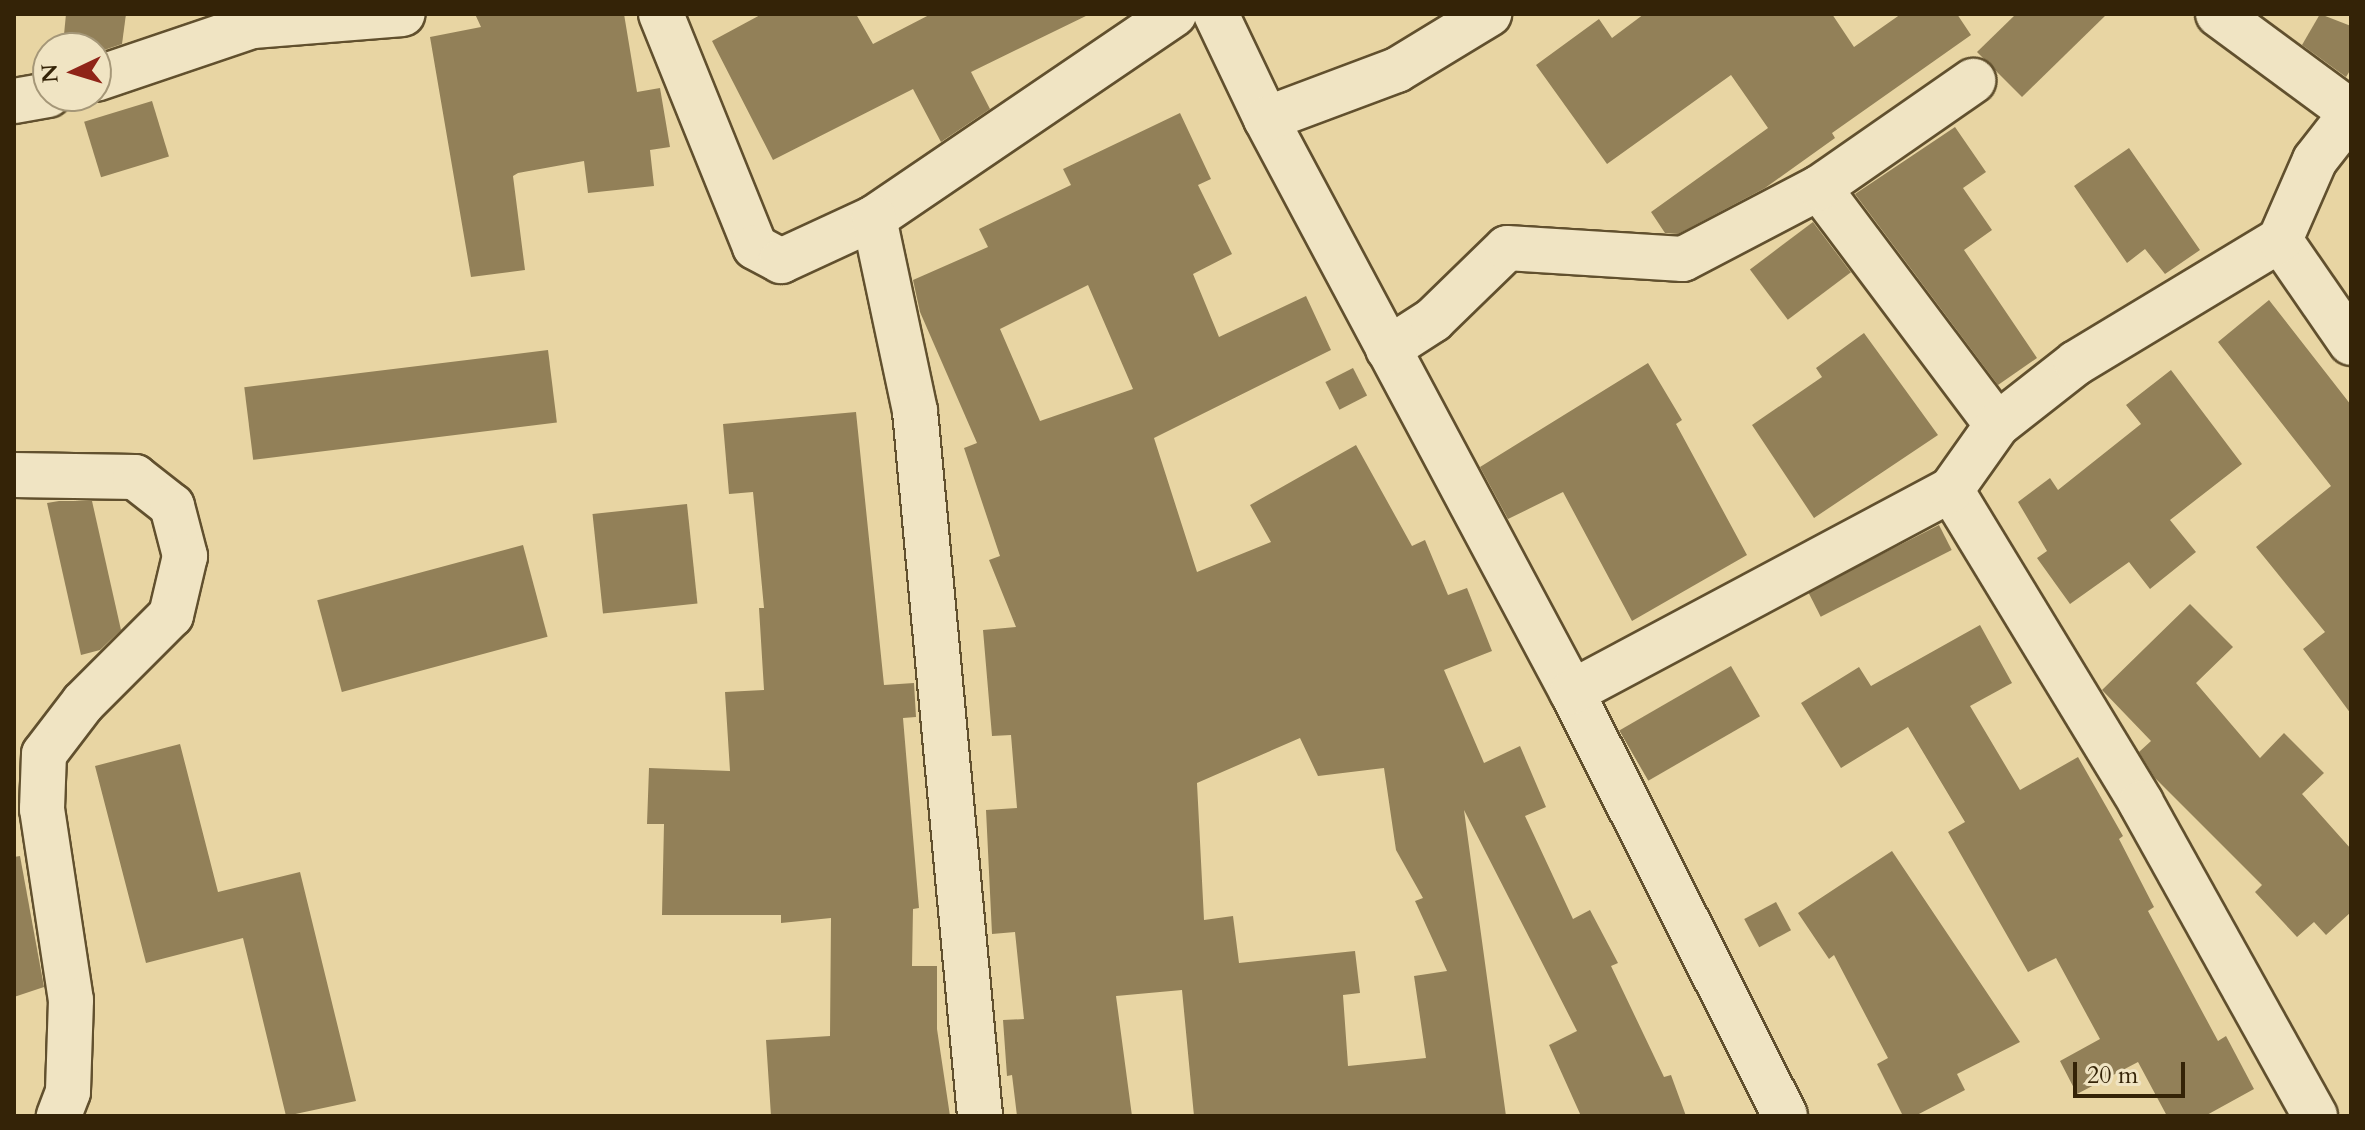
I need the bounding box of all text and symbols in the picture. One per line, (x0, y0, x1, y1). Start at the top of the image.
north arrow (32, 32, 112, 112)
text: N (34, 63, 66, 84)
scale bar (2077, 1046, 2189, 1096)
text: 20 m (2087, 1059, 2138, 1092)

